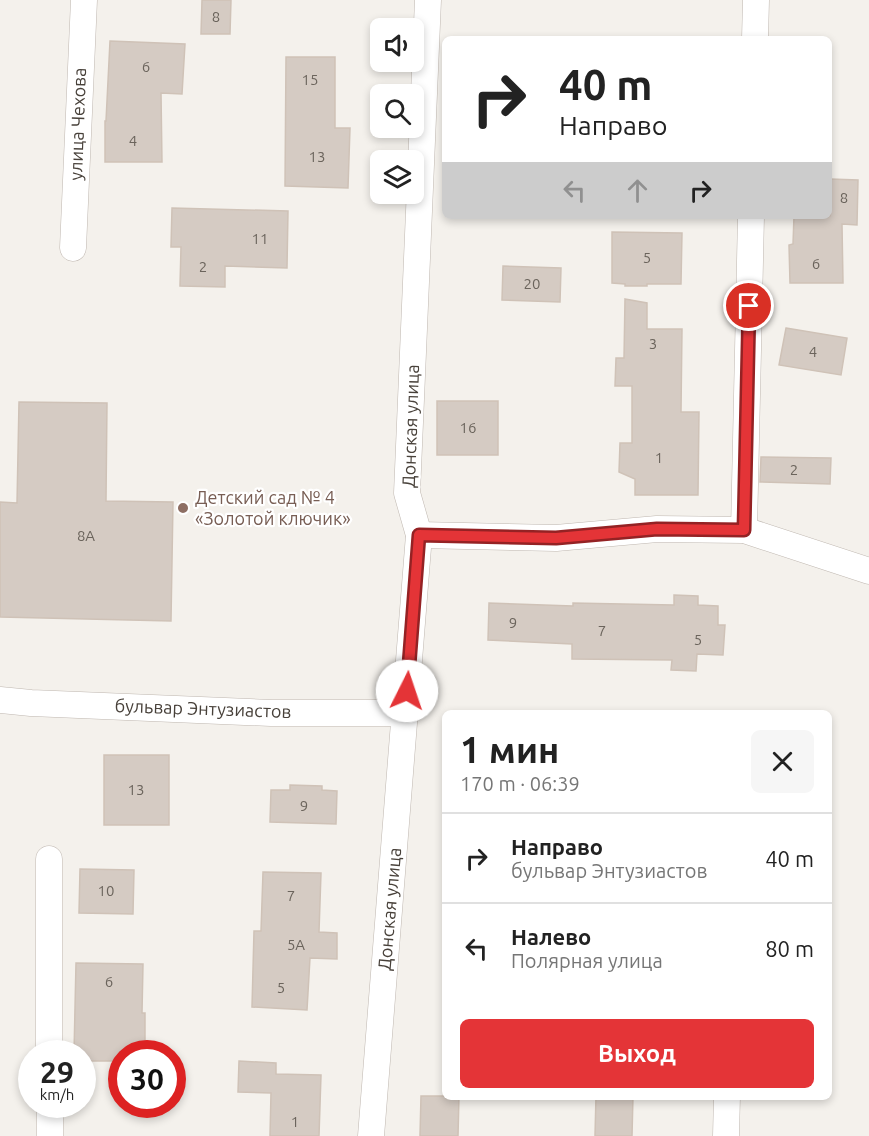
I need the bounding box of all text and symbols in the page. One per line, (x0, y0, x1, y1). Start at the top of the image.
house number: 8 (212, 8, 220, 25)
map controls (370, 18, 424, 204)
button: sound (370, 18, 424, 72)
house number: 6 (142, 58, 150, 75)
icon: right (460, 60, 538, 138)
text: 40 m (559, 61, 653, 108)
street label: улица Чехова (65, 67, 89, 181)
house number: 15 (302, 71, 318, 88)
button: search (370, 84, 424, 138)
text: Направо (559, 110, 668, 140)
house number: 4 (129, 132, 137, 149)
house number: 13 (309, 148, 325, 165)
button: layers (370, 150, 424, 204)
icon: left (558, 174, 591, 207)
icon: ahead (621, 174, 654, 207)
icon: right (684, 174, 717, 207)
house number: 8 (840, 189, 848, 206)
house number: 11 (252, 230, 268, 247)
house number: 5 (643, 249, 651, 266)
house number: 6 (812, 255, 820, 272)
house number: 2 (199, 258, 207, 275)
house number: 20 (524, 275, 540, 292)
pin (723, 280, 774, 331)
icon: arrive (732, 289, 765, 322)
house number: 3 (649, 335, 657, 352)
house number: 4 (809, 343, 817, 360)
street label: Донская улица (398, 364, 422, 488)
house number: 16 (460, 419, 476, 436)
house number: 1 (655, 449, 663, 466)
house number: 2 (790, 461, 798, 478)
place label: Детский сад № 4 «Золотой ключик» (195, 487, 351, 528)
marker: Детский сад № 4 «Золотой ключик» (176, 501, 190, 515)
house number: 8А (77, 527, 95, 544)
house number: 9 (509, 614, 517, 631)
house number: 7 (598, 622, 606, 639)
house number: 5 (694, 631, 702, 648)
position arrow (375, 659, 439, 723)
street label: бульвар Энтузиастов (114, 695, 292, 721)
text: 1 мин (460, 729, 559, 770)
button: close (751, 730, 814, 793)
text: 170 m · 06:39 (460, 772, 580, 795)
house number: 13 (128, 781, 144, 798)
house number: 9 (300, 797, 308, 814)
text: Направо (511, 834, 603, 859)
icon: right (460, 842, 493, 875)
text: 40 m (765, 846, 814, 871)
street label: Донская улица (374, 847, 404, 971)
text: бульвар Энтузиастов (511, 859, 707, 882)
house number: 10 (98, 882, 114, 899)
house number: 7 (287, 887, 295, 904)
text: Налево (511, 924, 591, 949)
icon: left (460, 932, 493, 965)
house number: 5А (287, 936, 305, 953)
text: 80 m (765, 936, 814, 961)
text: Полярная улица (511, 949, 663, 972)
house number: 6 (105, 973, 113, 990)
house number: 5 (277, 979, 285, 996)
button: Выход (460, 1019, 814, 1088)
speed limit sign: 30 (108, 1040, 186, 1118)
text: 29 (40, 1055, 74, 1089)
text: km/h (40, 1086, 74, 1103)
house number: 1 (291, 1113, 299, 1130)

